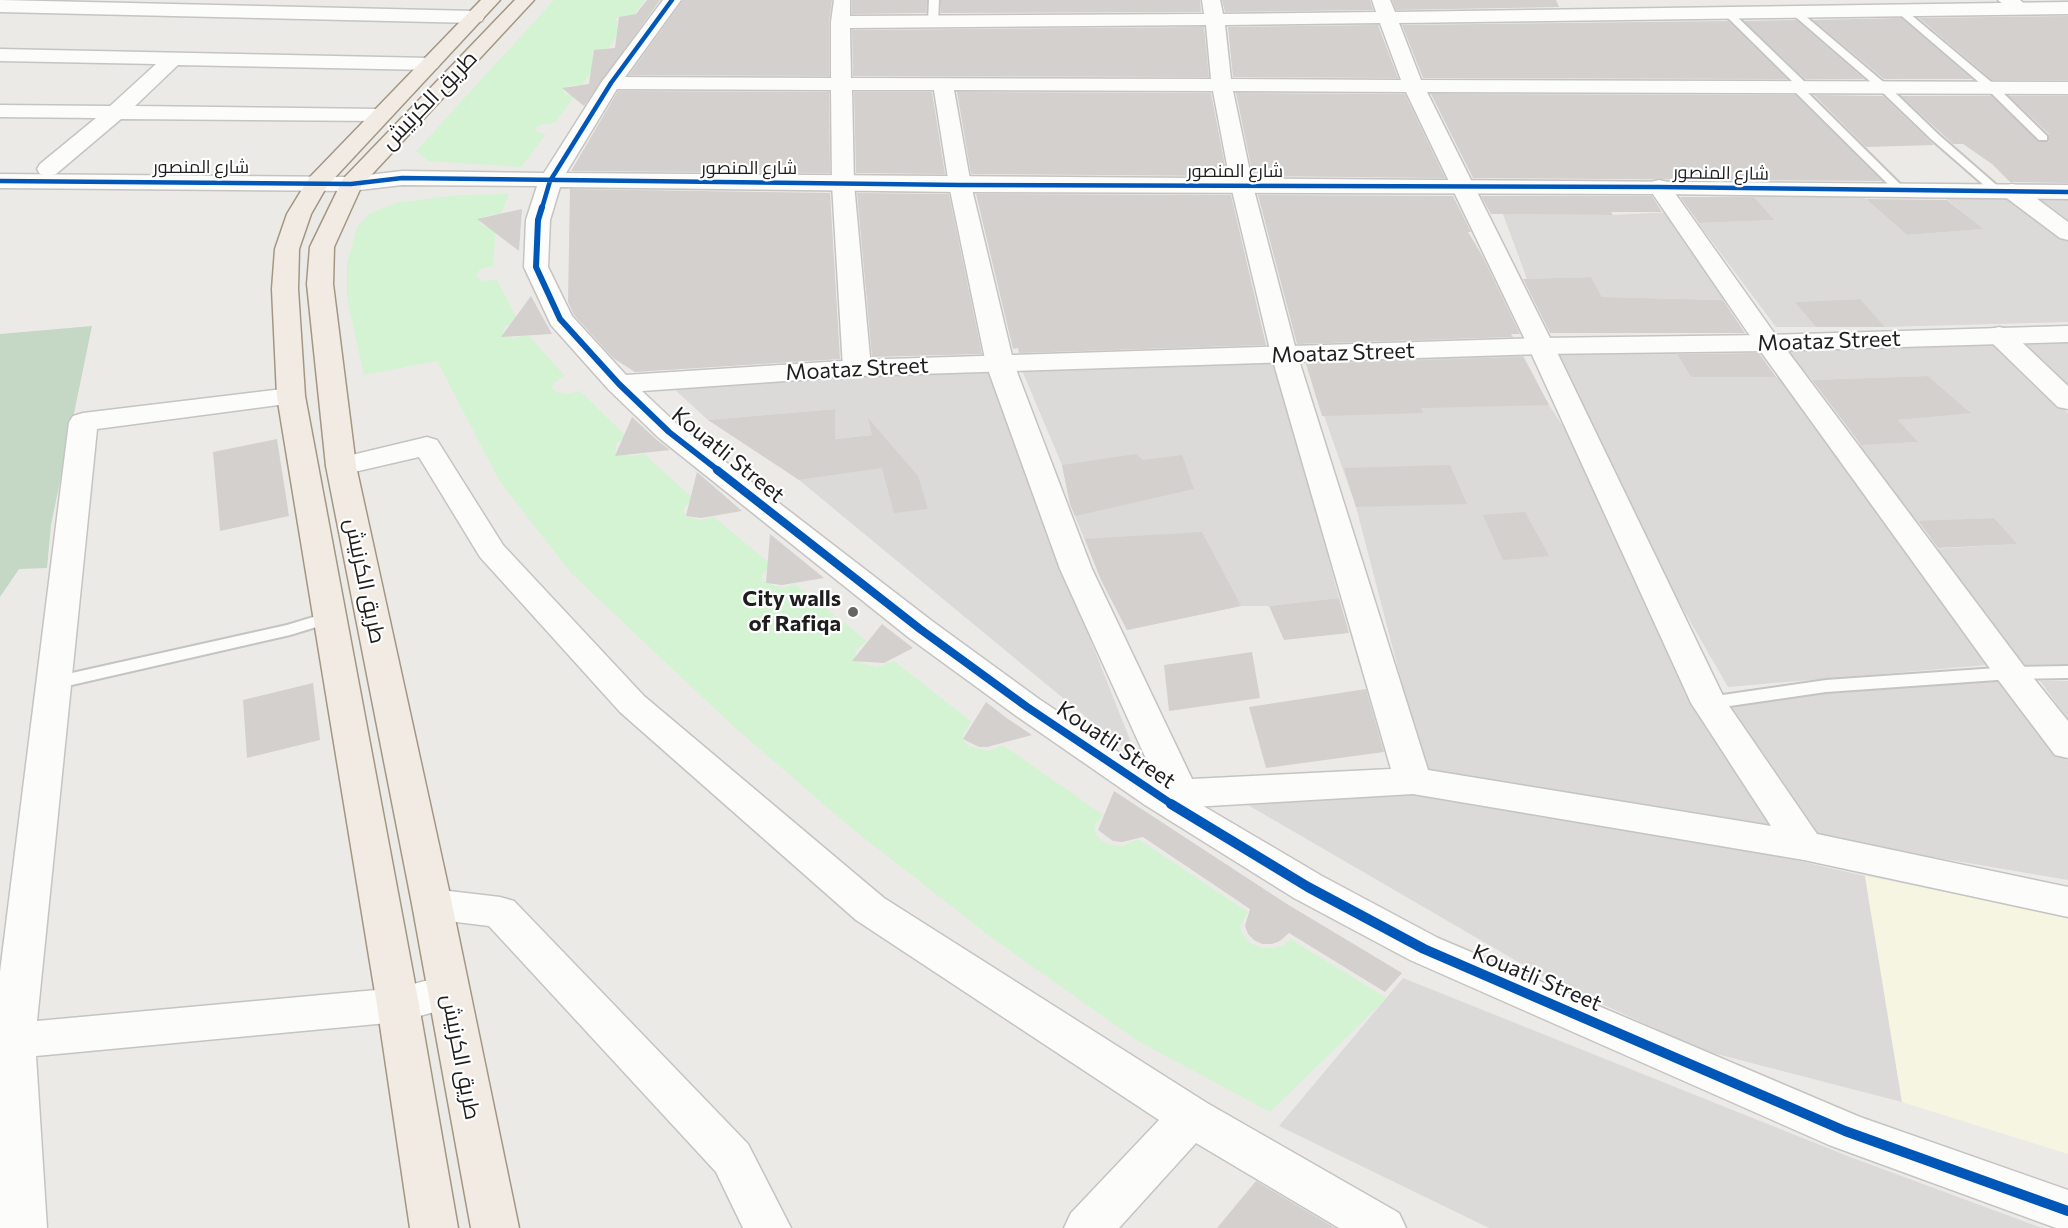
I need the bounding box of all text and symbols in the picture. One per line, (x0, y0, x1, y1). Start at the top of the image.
street label: طريق الكرنيش (375, 45, 483, 155)
street label: شارع المنصور (153, 156, 249, 178)
street label: شارع المنصور (701, 157, 797, 179)
street label: شارع المنصور (1187, 160, 1283, 182)
street label: شارع المنصور (1673, 161, 1769, 185)
street label: Moataz Street (1757, 325, 1901, 357)
street label: Moataz Street (1271, 337, 1415, 369)
street label: Moataz Street (785, 352, 929, 386)
street label: Kouatli Street (666, 401, 790, 509)
street label: طريق الكرنيش (339, 516, 391, 646)
place label: City walls of Rafiqa (742, 586, 841, 638)
marker: City walls of Rafiqa (846, 605, 860, 619)
street label: Kouatli Street (1052, 696, 1180, 794)
street label: Kouatli Street (1469, 939, 1605, 1017)
street label: طريق الكرنيش (436, 992, 486, 1122)

